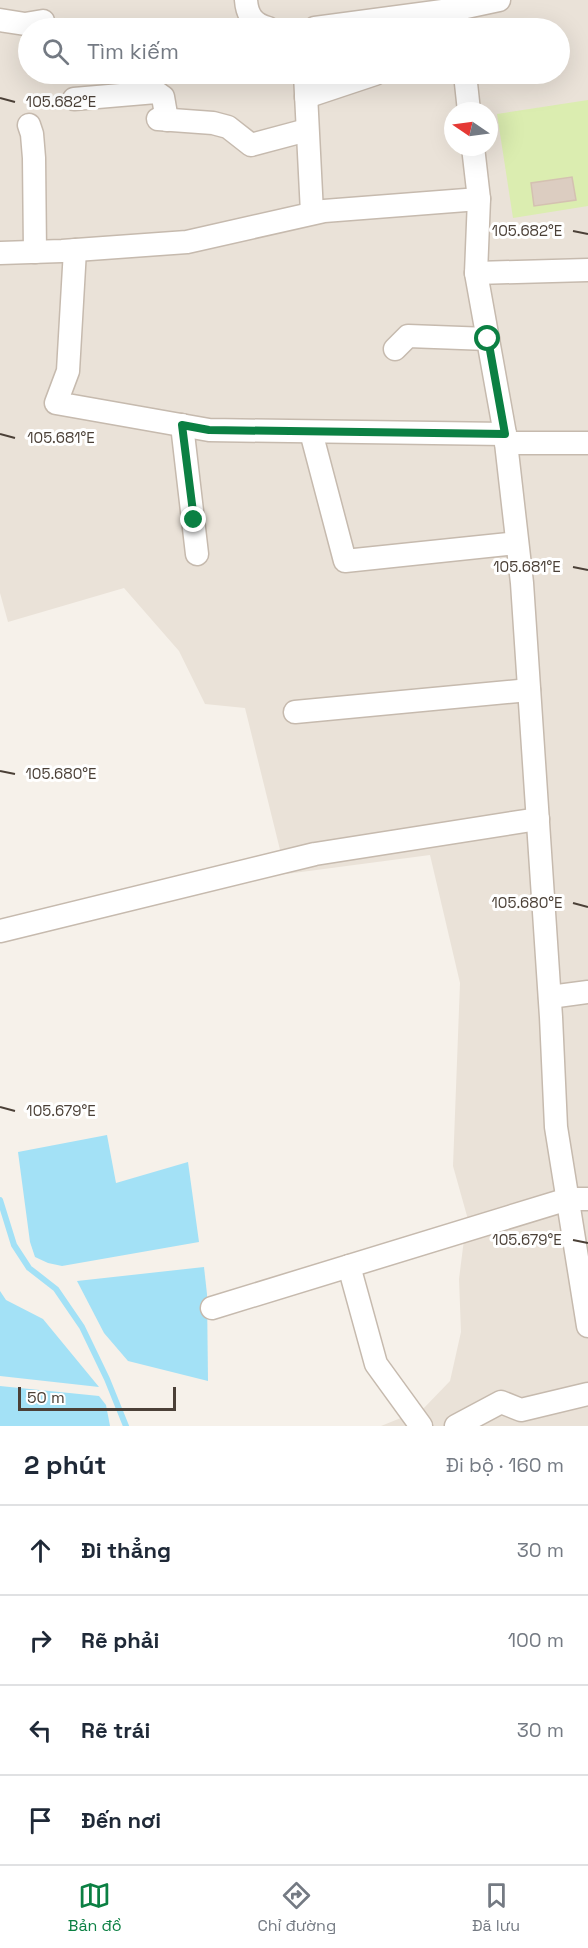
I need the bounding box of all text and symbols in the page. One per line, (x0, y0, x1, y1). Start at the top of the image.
search box (18, 18, 570, 84)
icon: search (39, 35, 72, 68)
text: Tìm kiếm (87, 37, 179, 65)
text: 105.682°E (26, 92, 96, 111)
north arrow (444, 102, 498, 156)
text: 105.682°E (492, 221, 562, 240)
route start (474, 325, 500, 351)
text: 105.681°E (27, 428, 95, 447)
route end (180, 506, 206, 532)
text: 105.681°E (493, 557, 561, 576)
text: 105.680°E (26, 764, 96, 783)
text: 105.680°E (492, 893, 562, 912)
text: 105.679°E (26, 1101, 96, 1120)
text: 105.679°E (492, 1230, 562, 1249)
scale bar (18, 1384, 176, 1412)
text: 50 m (27, 1387, 65, 1408)
text: 2 phút (24, 1448, 106, 1482)
text: Đi bộ · 160 m (446, 1452, 564, 1478)
icon: ahead (24, 1534, 57, 1567)
text: Đi thẳng (81, 1536, 171, 1564)
text: 30 m (517, 1537, 564, 1563)
icon: right (24, 1624, 57, 1657)
text: Rẽ phải (81, 1626, 159, 1654)
text: 100 m (508, 1627, 564, 1653)
icon: left (24, 1714, 57, 1747)
text: Rẽ trái (81, 1716, 150, 1744)
text: 30 m (517, 1717, 564, 1743)
icon: arrive (24, 1804, 57, 1837)
text: Đến nơi (81, 1806, 161, 1834)
tab: Bản đồ (68, 1879, 122, 1936)
tab: Chỉ đường (257, 1879, 336, 1936)
tab: Đã lưu (472, 1879, 520, 1936)

